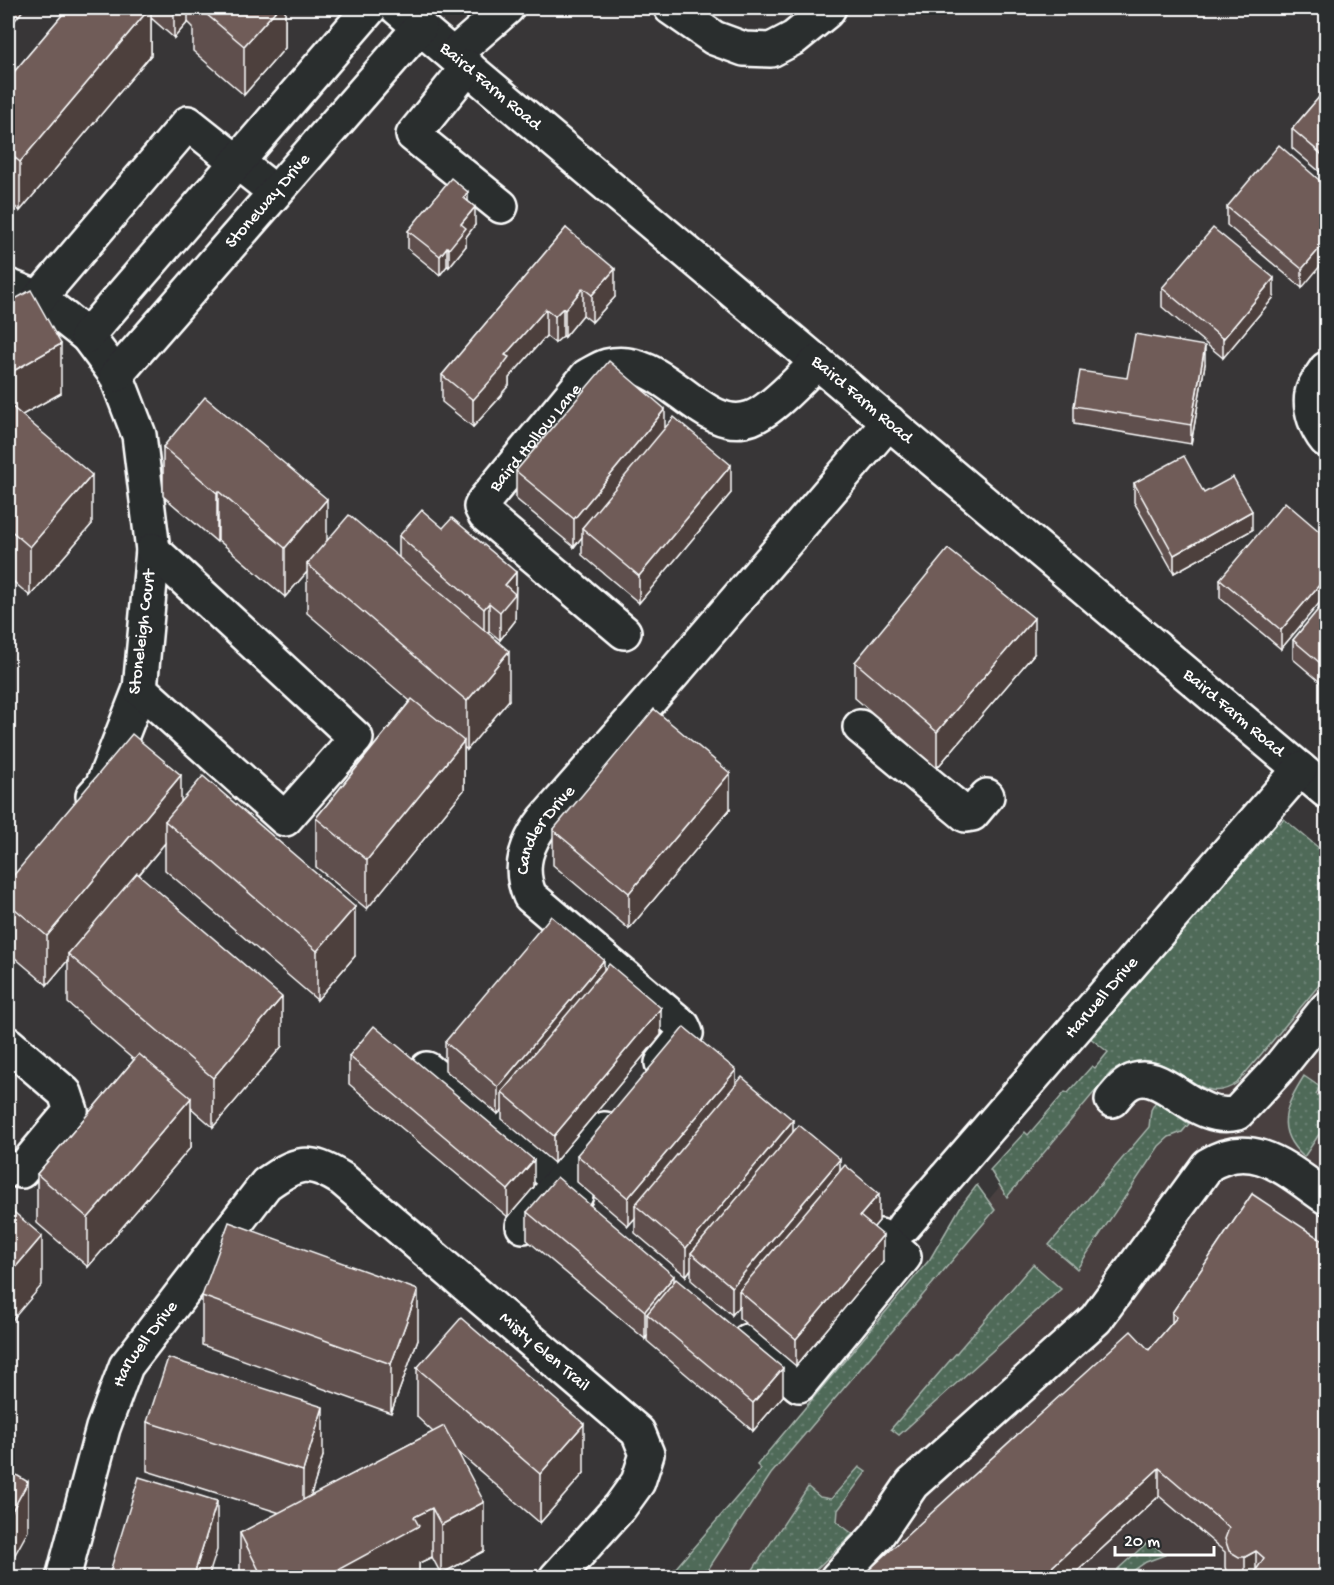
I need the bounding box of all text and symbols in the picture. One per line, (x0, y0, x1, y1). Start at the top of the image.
street label: Baird Farm Road (434, 37, 546, 136)
street label: Stoneway Drive (221, 149, 316, 253)
street label: Baird Farm Road (806, 350, 918, 449)
street label: Baird Hollow Lane (485, 379, 587, 497)
street label: Stoneleigh Court (125, 567, 161, 696)
street label: Baird Farm Road (1178, 664, 1290, 763)
street label: Candler Drive (514, 781, 581, 875)
street label: Harwell Drive (1061, 952, 1143, 1043)
street label: Harwell Drive (108, 1296, 183, 1390)
street label: Misty Glen Trail (495, 1308, 594, 1396)
scale bar (1115, 1519, 1214, 1557)
text: 20 m (1124, 1532, 1160, 1553)

